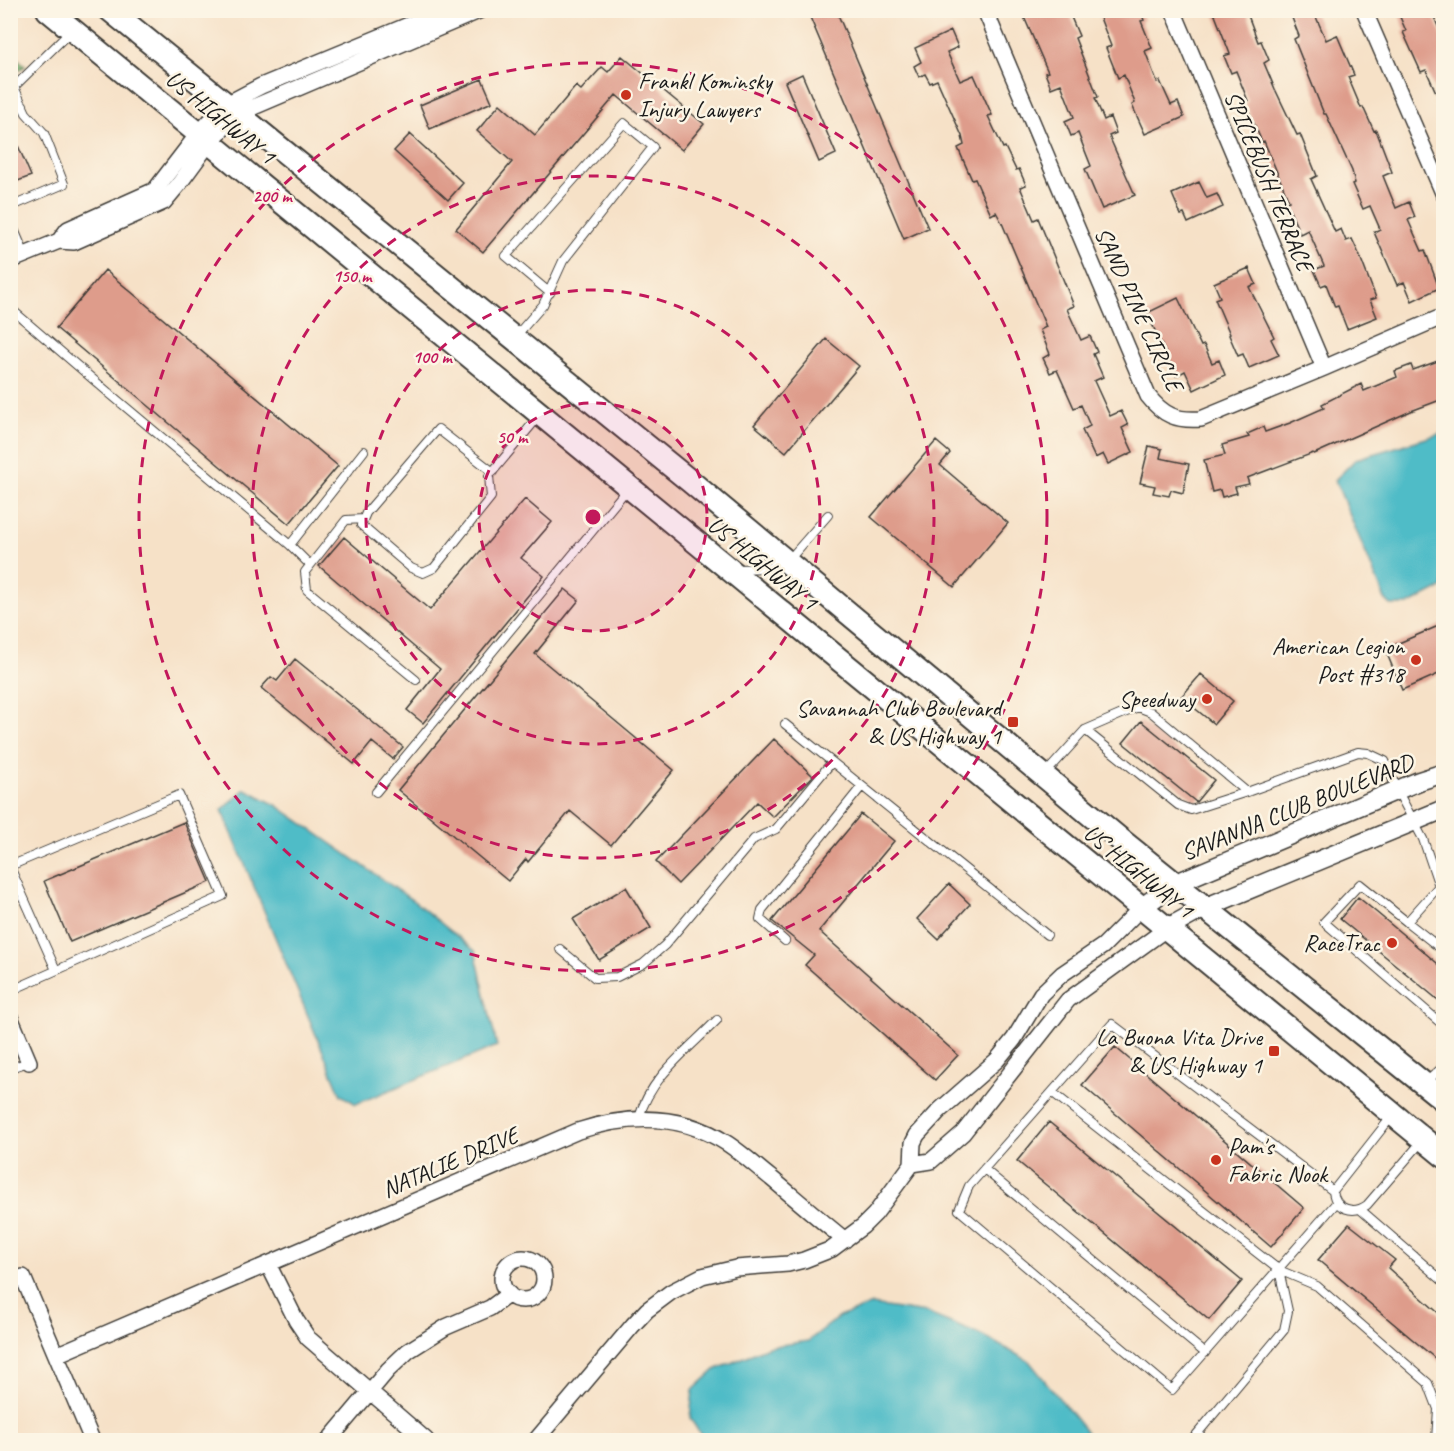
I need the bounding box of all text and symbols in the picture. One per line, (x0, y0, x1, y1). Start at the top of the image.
street label: US HIGHWAY 1 (160, 63, 283, 171)
place label: Frankl Kominsky Injury Lawyers (638, 66, 773, 124)
street label: SPICEBUSH TERRACE (1217, 86, 1322, 278)
marker: Frankl Kominsky Injury Lawyers (619, 88, 633, 102)
text: 200 m (253, 185, 293, 207)
street label: SAND PINE CIRCLE (1088, 222, 1191, 398)
text: 150 m (333, 265, 373, 287)
text: 100 m (413, 346, 453, 368)
text: 50 m (497, 426, 529, 448)
centre of rings (583, 507, 603, 527)
street label: US HIGHWAY 1 (702, 509, 825, 617)
place label: American Legion Post #318 (1272, 631, 1406, 689)
marker: American Legion Post #318 (1409, 653, 1423, 667)
place label: Speedway (1119, 684, 1197, 714)
marker: Speedway (1200, 692, 1214, 706)
place label: Savannah Club Boulevard & US Highway 1 (796, 693, 1005, 751)
marker: Savannah Club Boulevard & US Highway 1 (1006, 715, 1020, 729)
street label: SAVANNA CLUB BOULEVARD (1177, 746, 1419, 867)
street label: US HIGHWAY 1 (1078, 817, 1201, 925)
place label: RaceTrac (1303, 928, 1381, 958)
marker: RaceTrac (1385, 936, 1399, 950)
place label: La Buona Vita Drive & US Highway 1 (1096, 1022, 1264, 1080)
marker: La Buona Vita Drive & US Highway 1 (1267, 1044, 1281, 1058)
street label: NATALIE DRIVE (377, 1119, 525, 1204)
place label: Pam's Fabric Nook (1228, 1131, 1329, 1189)
marker: Pam's Fabric Nook (1209, 1153, 1223, 1167)

